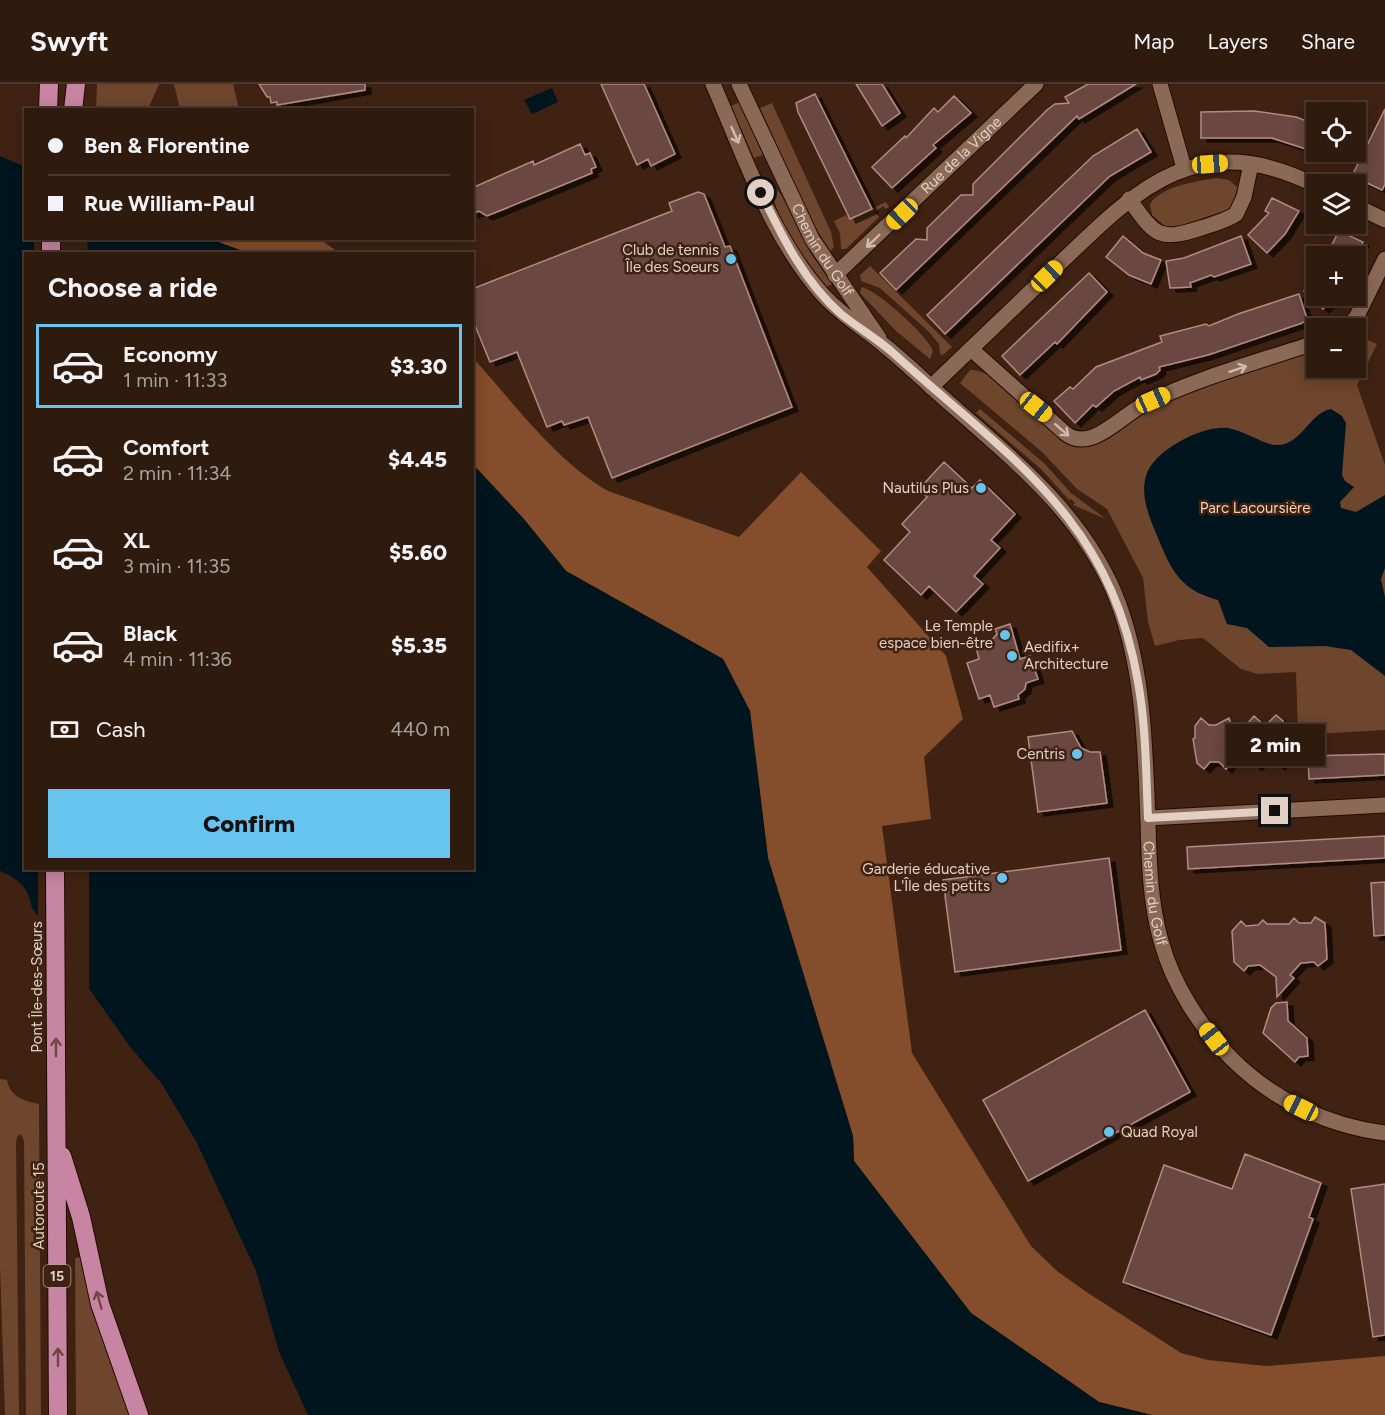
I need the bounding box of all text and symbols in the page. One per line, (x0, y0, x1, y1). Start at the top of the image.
text: Swyft (30, 24, 109, 58)
text: Map (1134, 29, 1174, 54)
text: Layers (1207, 29, 1268, 54)
text: Share (1301, 29, 1355, 54)
map controls (1306, 102, 1366, 378)
button: locate (1306, 102, 1366, 162)
street label: Rue de la Vigne (917, 113, 1005, 198)
one-way arrow (730, 126, 741, 144)
text: Ben & Florentine (84, 132, 250, 159)
car (1191, 154, 1229, 174)
button: layers (1306, 174, 1366, 234)
route start (747, 179, 774, 206)
text: Rue William-Paul (84, 190, 255, 217)
car (883, 195, 921, 233)
street label: Chemin du Golf (788, 201, 858, 300)
one-way arrow (866, 234, 881, 249)
place label: Club de tennis Île des Soeurs (622, 241, 719, 276)
button: + (1306, 246, 1366, 306)
marker: Club de tennis Île des Soeurs (724, 252, 738, 266)
car (1028, 257, 1066, 295)
text: Choose a ride (48, 271, 217, 304)
button: − (1306, 318, 1366, 378)
icon: car (51, 339, 105, 393)
text: Economy (123, 341, 218, 368)
text: $3.30 (390, 353, 447, 380)
one-way arrow (1228, 363, 1247, 374)
text: 1 min · 11:33 (123, 368, 227, 392)
car (1133, 384, 1173, 416)
car (1016, 389, 1056, 425)
one-way arrow (1054, 423, 1069, 437)
icon: car (51, 432, 105, 486)
text: Comfort (123, 434, 209, 461)
text: $4.45 (388, 446, 447, 473)
text: 2 min · 11:34 (123, 461, 232, 485)
place label: Nautilus Plus (883, 479, 969, 497)
marker: Nautilus Plus (974, 481, 988, 495)
park label: Parc Lacoursière (1200, 499, 1310, 517)
icon: car (51, 525, 105, 579)
text: XL (123, 527, 150, 554)
text: $5.60 (389, 539, 447, 566)
text: 3 min · 11:35 (123, 554, 231, 578)
place label: Le Temple espace bien-être (879, 617, 993, 652)
icon: car (51, 618, 105, 672)
text: Black (123, 620, 177, 647)
marker: Le Temple espace bien-être (998, 628, 1012, 642)
text: $5.35 (391, 632, 447, 659)
place label: Aedifix+ Architecture (1024, 638, 1108, 673)
text: 4 min · 11:36 (123, 647, 232, 671)
marker: Aedifix+ Architecture (1005, 649, 1019, 663)
icon: cash (48, 713, 81, 746)
text: Cash (96, 716, 146, 743)
text: 440 m (390, 717, 450, 741)
callout: 2 min (1226, 724, 1324, 766)
text: 2 min (1250, 733, 1301, 757)
place label: Centris (1016, 745, 1065, 763)
marker: Centris (1070, 747, 1084, 761)
button: Confirm (48, 789, 450, 858)
route end (1261, 797, 1288, 824)
street label: Chemin du Golf (1140, 841, 1171, 948)
place label: Garderie éducative L'Île des petits (862, 860, 990, 895)
marker: Garderie éducative L'Île des petits (995, 871, 1009, 885)
street label: Pont Île-des-Sœurs (28, 921, 46, 1053)
car (1196, 1019, 1232, 1059)
one-way arrow (50, 1038, 62, 1058)
car (1281, 1092, 1321, 1124)
place label: Quad Royal (1121, 1123, 1198, 1141)
marker: Quad Royal (1102, 1125, 1116, 1139)
street label: Autoroute 15 (30, 1162, 48, 1250)
road number: 15 (44, 1265, 70, 1287)
one-way arrow (93, 1291, 104, 1310)
one-way arrow (52, 1347, 64, 1367)

